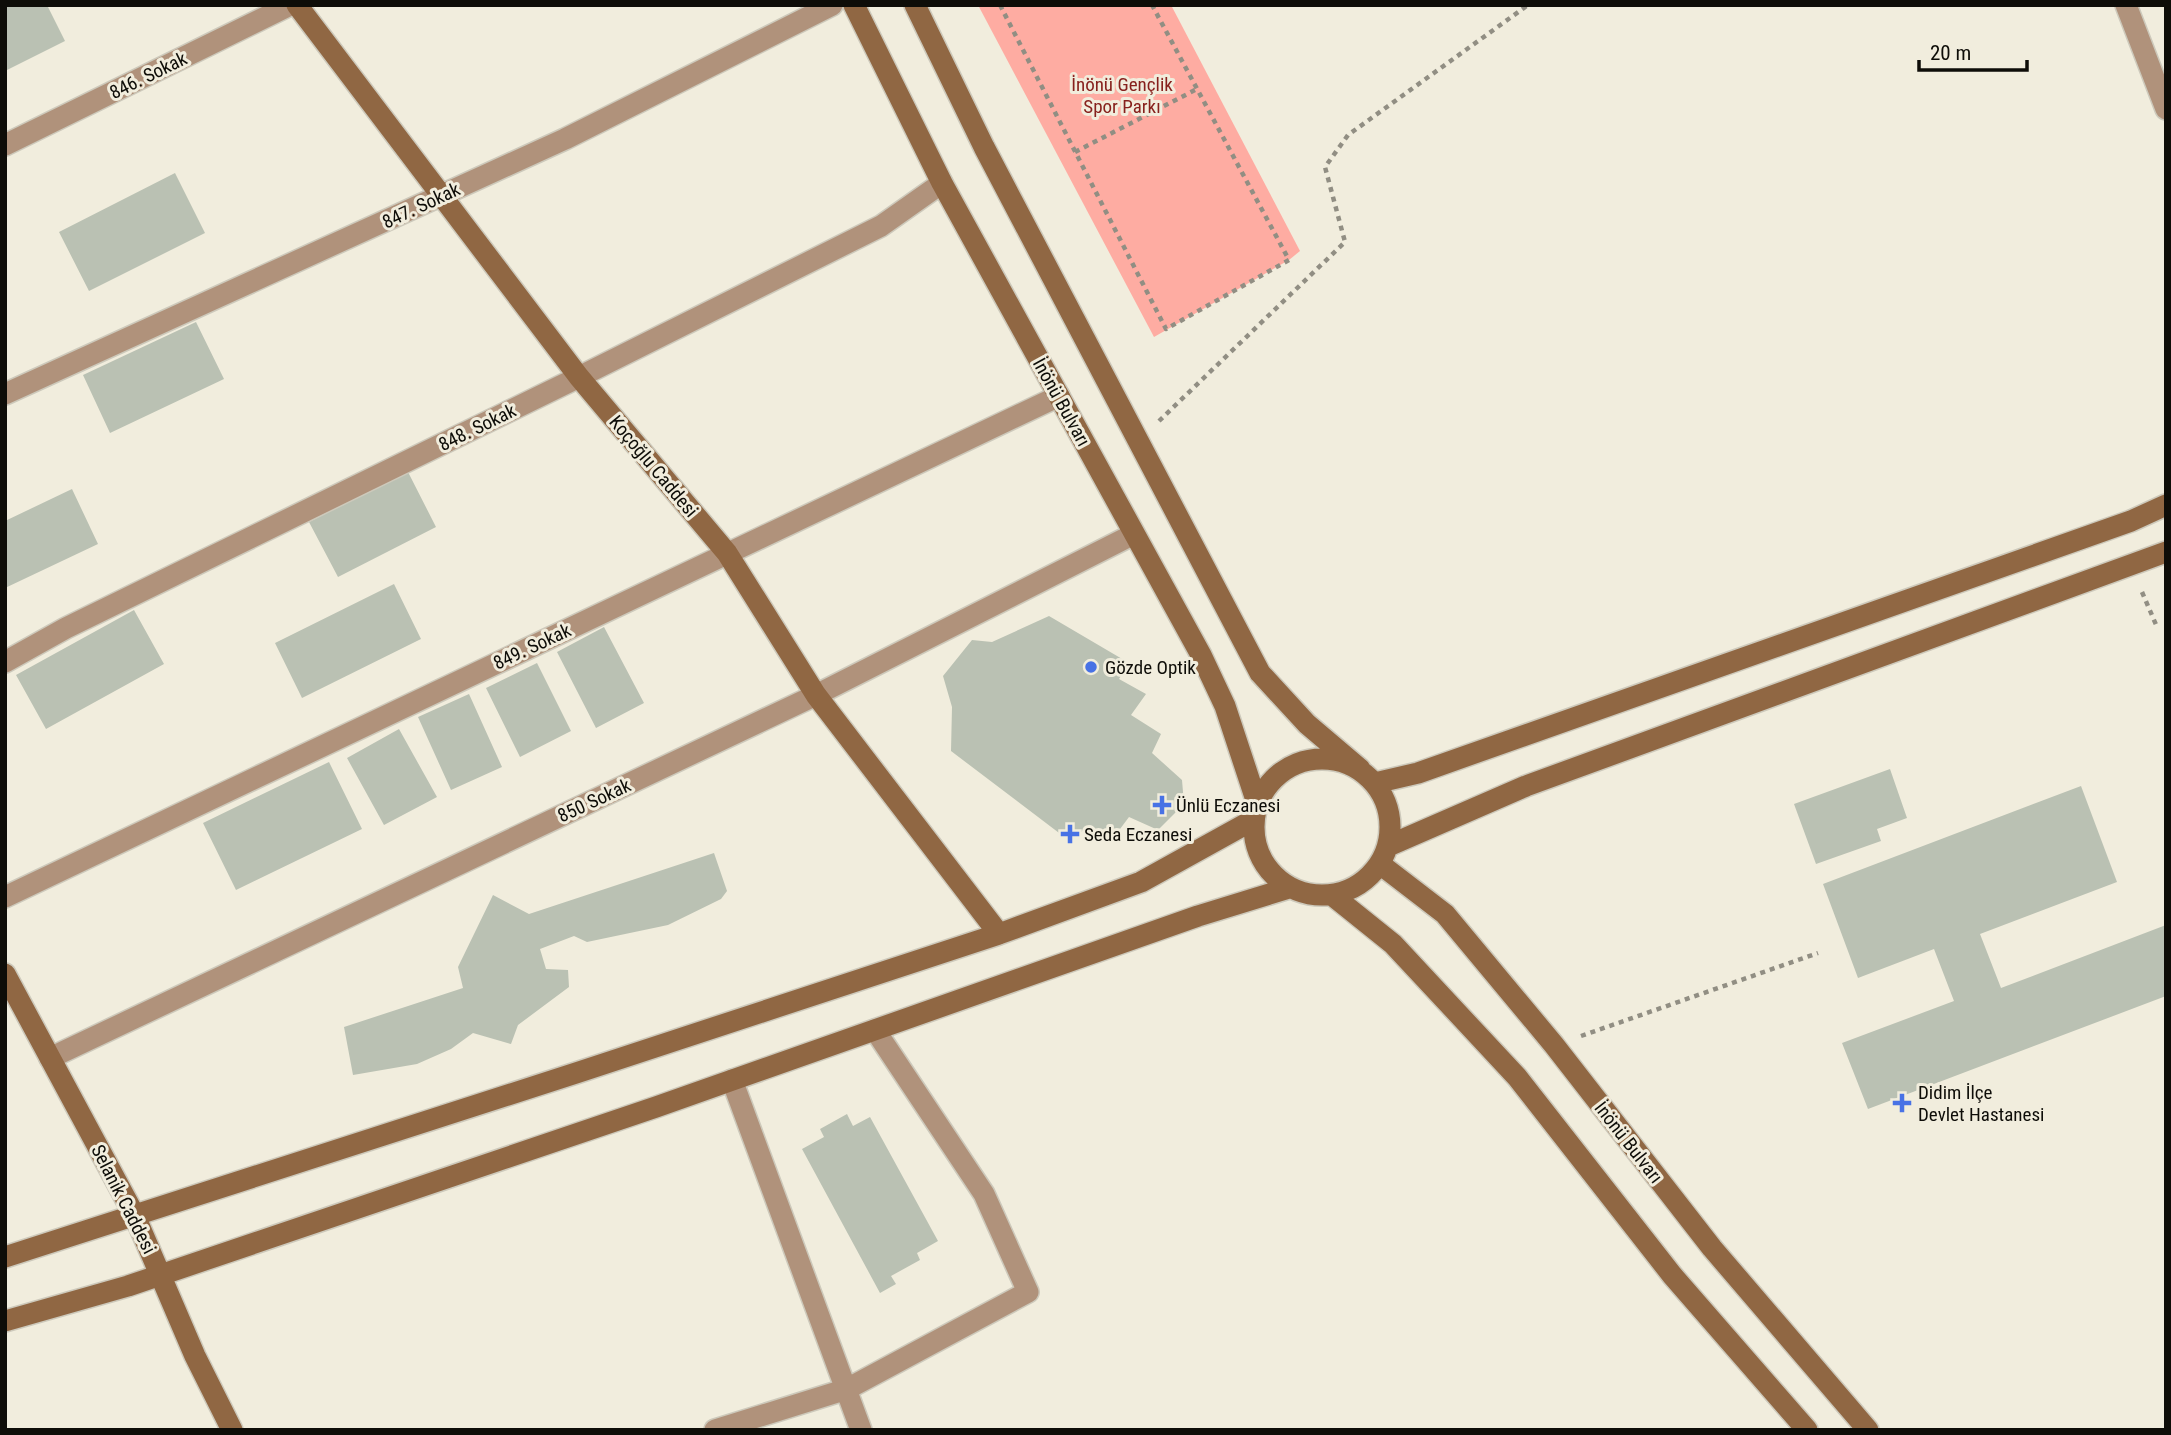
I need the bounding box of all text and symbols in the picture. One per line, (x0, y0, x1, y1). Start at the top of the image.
scale bar (1919, 28, 2028, 72)
text: 20 m (1930, 41, 1971, 65)
street label: 846. Sokak (106, 47, 191, 104)
park label: İnönü Gençlik Spor Parkı (1071, 73, 1173, 118)
street label: 847. Sokak (379, 177, 464, 233)
street label: İnönü Bulvarı (1028, 354, 1095, 450)
street label: 848. Sokak (435, 399, 520, 456)
street label: Koçoğlu Caddesi (604, 411, 703, 522)
street label: 849. Sokak (490, 618, 575, 674)
place label: Gözde Optik (1105, 656, 1196, 679)
marker: Gözde Optik (1083, 659, 1099, 675)
street label: 850 Sokak (554, 773, 635, 827)
place label: Ünlü Eczanesi (1176, 794, 1280, 817)
marker: Ünlü Eczanesi (1154, 797, 1170, 813)
place label: Seda Eczanesi (1084, 823, 1192, 846)
marker: Seda Eczanesi (1062, 826, 1078, 842)
place label: Didim İlçe Devlet Hastanesi (1918, 1081, 2044, 1126)
marker: Didim İlçe Devlet Hastanesi (1892, 1093, 1912, 1113)
street label: İnönü Bulvarı (1590, 1097, 1668, 1188)
street label: Selanik Caddesi (86, 1141, 161, 1258)

